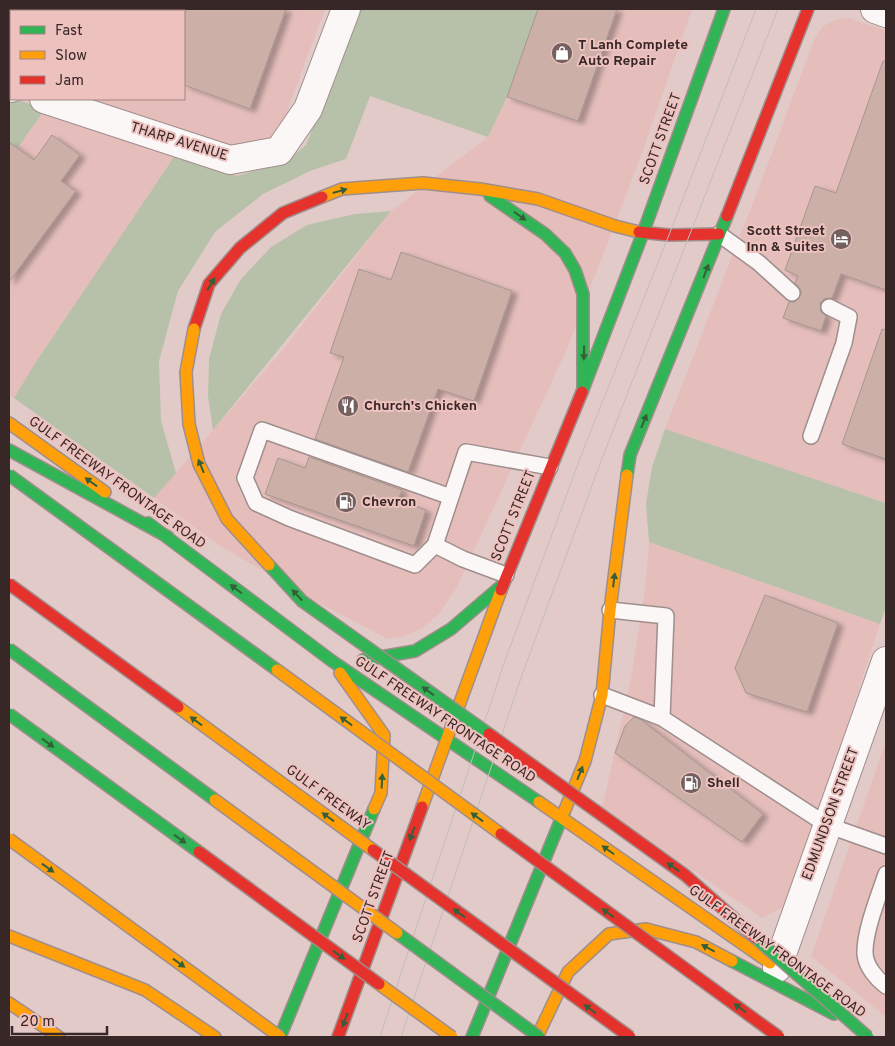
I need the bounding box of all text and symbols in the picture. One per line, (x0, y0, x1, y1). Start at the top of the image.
legend (10, 10, 185, 100)
text: Fast (55, 22, 83, 41)
place label: T Lanh Complete Auto Repair (578, 37, 688, 70)
shop icon: T Lanh Complete Auto Repair (550, 41, 574, 65)
text: Slow (55, 47, 87, 66)
text: Jam (55, 72, 84, 91)
street label: SCOTT STREET (637, 91, 685, 187)
street label: THARP AVENUE (128, 119, 230, 165)
one-way arrow (332, 187, 347, 195)
one-way arrow (514, 211, 527, 221)
place label: Scott Street Inn & Suites (746, 223, 825, 256)
hotel icon: Scott Street Inn & Suites (829, 227, 853, 251)
one-way arrow (702, 264, 710, 278)
one-way arrow (206, 277, 215, 291)
one-way arrow (580, 346, 588, 362)
restaurant icon: Church's Chicken (336, 394, 360, 418)
place label: Church's Chicken (364, 398, 477, 415)
street label: GULF FREEWAY FRONTAGE ROAD (25, 413, 209, 553)
one-way arrow (640, 414, 648, 428)
one-way arrow (196, 459, 204, 473)
street label: SCOTT STREET (488, 468, 540, 564)
one-way arrow (85, 477, 98, 487)
fuel station icon: Chevron (334, 490, 358, 514)
place label: Chevron (362, 494, 416, 511)
one-way arrow (610, 571, 618, 587)
one-way arrow (229, 584, 243, 594)
one-way arrow (291, 589, 303, 601)
street label: GULF FREEWAY FRONTAGE ROAD (351, 653, 539, 787)
one-way arrow (421, 686, 434, 696)
one-way arrow (190, 716, 203, 726)
one-way arrow (339, 716, 353, 726)
one-way arrow (41, 738, 55, 748)
street label: EDMUNDSON STREET (799, 745, 863, 883)
street label: GULF FREEWAY (282, 762, 374, 834)
one-way arrow (576, 766, 584, 781)
fuel station icon: Shell (679, 771, 703, 795)
one-way arrow (378, 773, 386, 789)
place label: Shell (707, 775, 740, 792)
one-way arrow (321, 812, 335, 822)
one-way arrow (470, 812, 484, 822)
one-way arrow (408, 827, 416, 842)
one-way arrow (173, 834, 186, 844)
one-way arrow (601, 845, 615, 855)
street label: SCOTT STREET (350, 849, 398, 945)
one-way arrow (41, 862, 54, 873)
one-way arrow (666, 862, 680, 872)
street label: GULF FREEWAY FRONTAGE ROAD (685, 882, 869, 1022)
one-way arrow (452, 908, 466, 918)
one-way arrow (602, 908, 615, 918)
one-way arrow (701, 944, 716, 952)
one-way arrow (332, 950, 346, 960)
one-way arrow (172, 958, 185, 969)
one-way arrow (584, 1003, 597, 1014)
one-way arrow (734, 1003, 747, 1014)
scale bar (12, 1004, 108, 1036)
text: 20 m (20, 1013, 55, 1032)
one-way arrow (341, 1013, 349, 1028)

